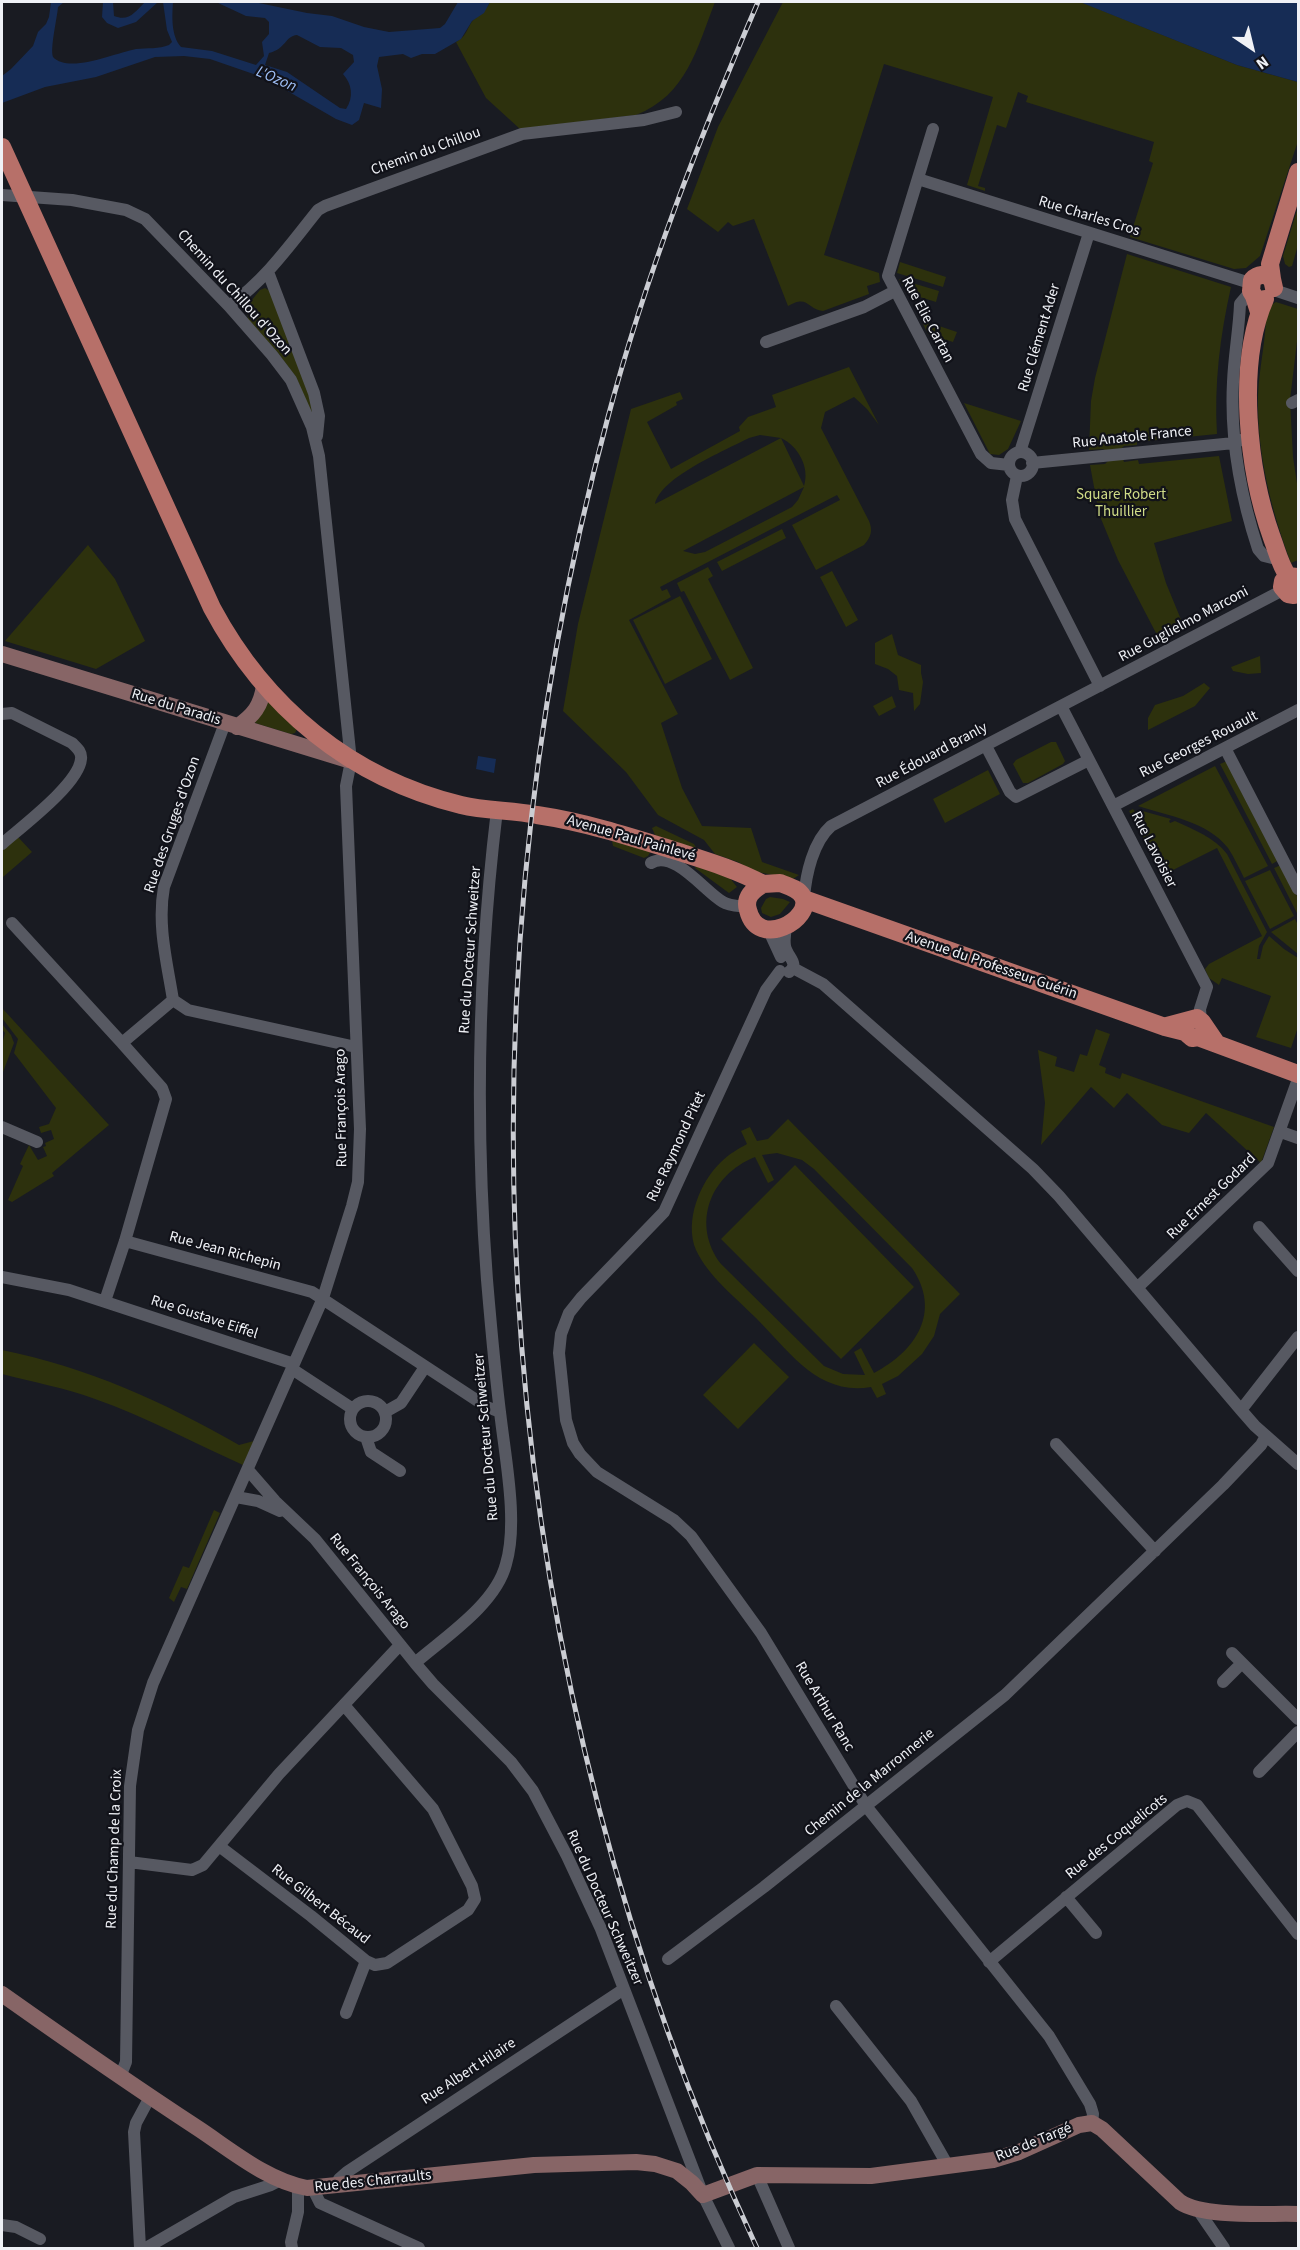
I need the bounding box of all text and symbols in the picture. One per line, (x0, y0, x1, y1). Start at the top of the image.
north arrow (1222, 18, 1282, 78)
text: N (1252, 51, 1273, 75)
water label: L'Ozon (253, 63, 299, 97)
street label: Chemin du Chillou (369, 124, 483, 180)
street label: Rue Charles Cros (1036, 193, 1142, 241)
street label: Chemin du Chillou d'Ozon (173, 226, 295, 360)
street label: Rue Elie Cartan (897, 274, 957, 366)
street label: Rue Clément Ader (1015, 282, 1065, 394)
street label: Rue Anatole France (1071, 423, 1193, 453)
park label: Square Robert Thuillier (1076, 487, 1166, 522)
street label: Rue Guglielmo Marconi (1116, 583, 1252, 667)
street label: Rue du Paradis (129, 686, 223, 730)
street label: Rue Georges Rouault (1137, 707, 1261, 783)
street label: Rue Édouard Branly (873, 719, 991, 793)
street label: Rue des Gruges d'Ozon (141, 754, 205, 896)
street label: Rue Lavoisier (1126, 809, 1180, 891)
street label: Avenue Paul Painlevé (565, 812, 697, 866)
street label: Rue du Docteur Schweitzer (456, 866, 486, 1034)
street label: Avenue du Professeur Guérin (903, 928, 1079, 1004)
street label: Rue François Arago (332, 1049, 352, 1167)
street label: Rue Raymond Pitet (644, 1089, 710, 1205)
street label: Rue Ernest Godard (1164, 1150, 1260, 1244)
street label: Rue Jean Richepin (167, 1228, 283, 1276)
street label: Rue Gustave Eiffel (148, 1292, 260, 1344)
street label: Rue du Docteur Schweitzer (471, 1352, 503, 1522)
street label: Rue François Arago (325, 1530, 413, 1634)
street label: Rue Arthur Ranc (790, 1659, 858, 1755)
street label: Chemin de la Marronnerie (802, 1725, 938, 1841)
street label: Rue du Champ de la Croix (103, 1769, 127, 1929)
street label: Rue des Coquelicots (1062, 1790, 1172, 1884)
street label: Rue du Docteur Schweitzer (562, 1828, 646, 1988)
street label: Rue Gilbert Bécaud (267, 1861, 373, 1949)
street label: Rue Albert Hilaire (418, 2035, 520, 2109)
street label: Rue de Targé (993, 2120, 1075, 2166)
street label: Rue des Charraults (314, 2167, 432, 2197)

